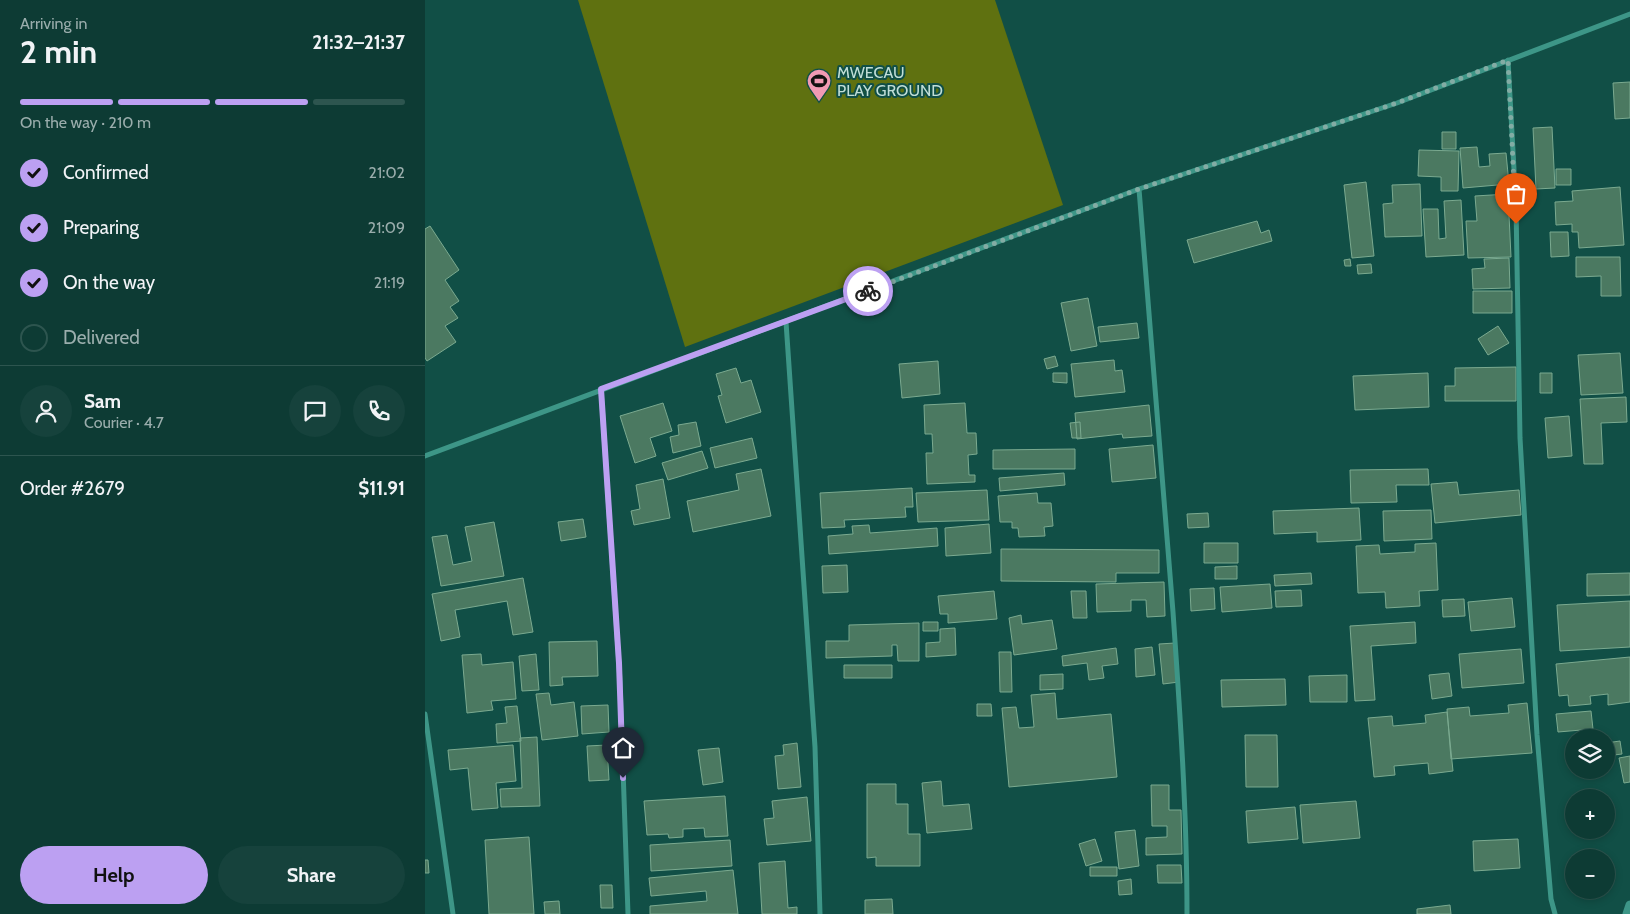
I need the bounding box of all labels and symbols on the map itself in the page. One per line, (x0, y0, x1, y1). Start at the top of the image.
place label: MWECAU PLAY GROUND (837, 63, 943, 100)
sports icon: MWECAU PLAY GROUND (806, 68, 832, 102)
pin (1495, 173, 1537, 224)
courier (843, 266, 893, 316)
pin (602, 727, 644, 778)

